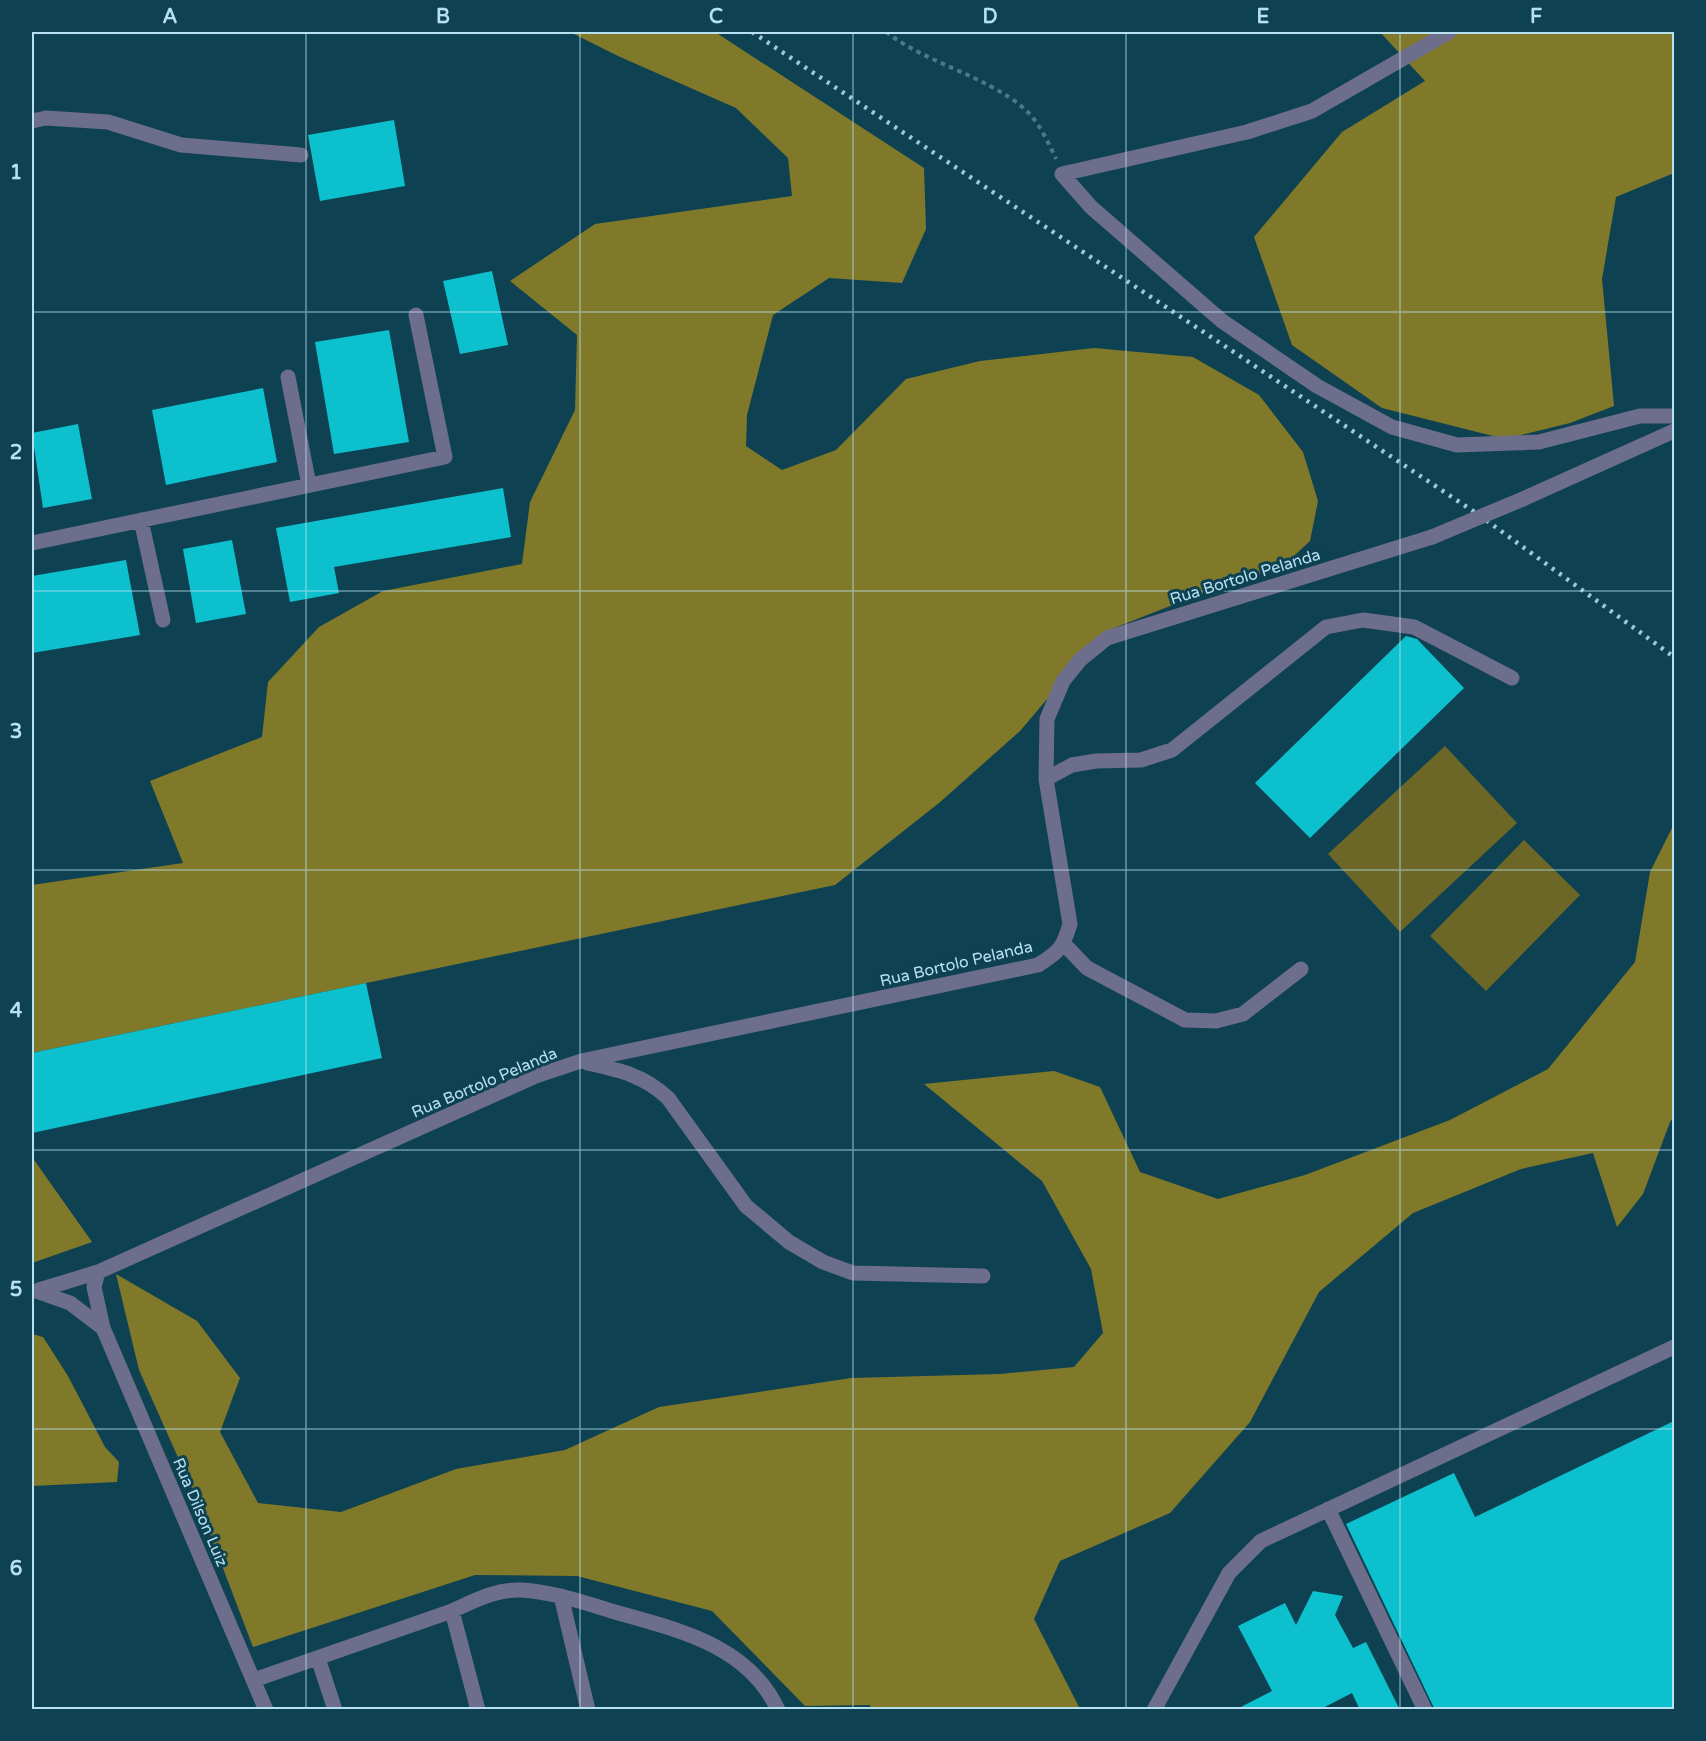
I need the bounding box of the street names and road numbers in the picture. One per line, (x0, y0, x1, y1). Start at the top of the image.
street label: Rua Bortolo Pelanda (1168, 545, 1323, 609)
street label: Rua Bortolo Pelanda (878, 937, 1035, 991)
street label: Rua Bortolo Pelanda (409, 1043, 560, 1123)
street label: Rua Dilson Luiz (168, 1455, 232, 1570)

